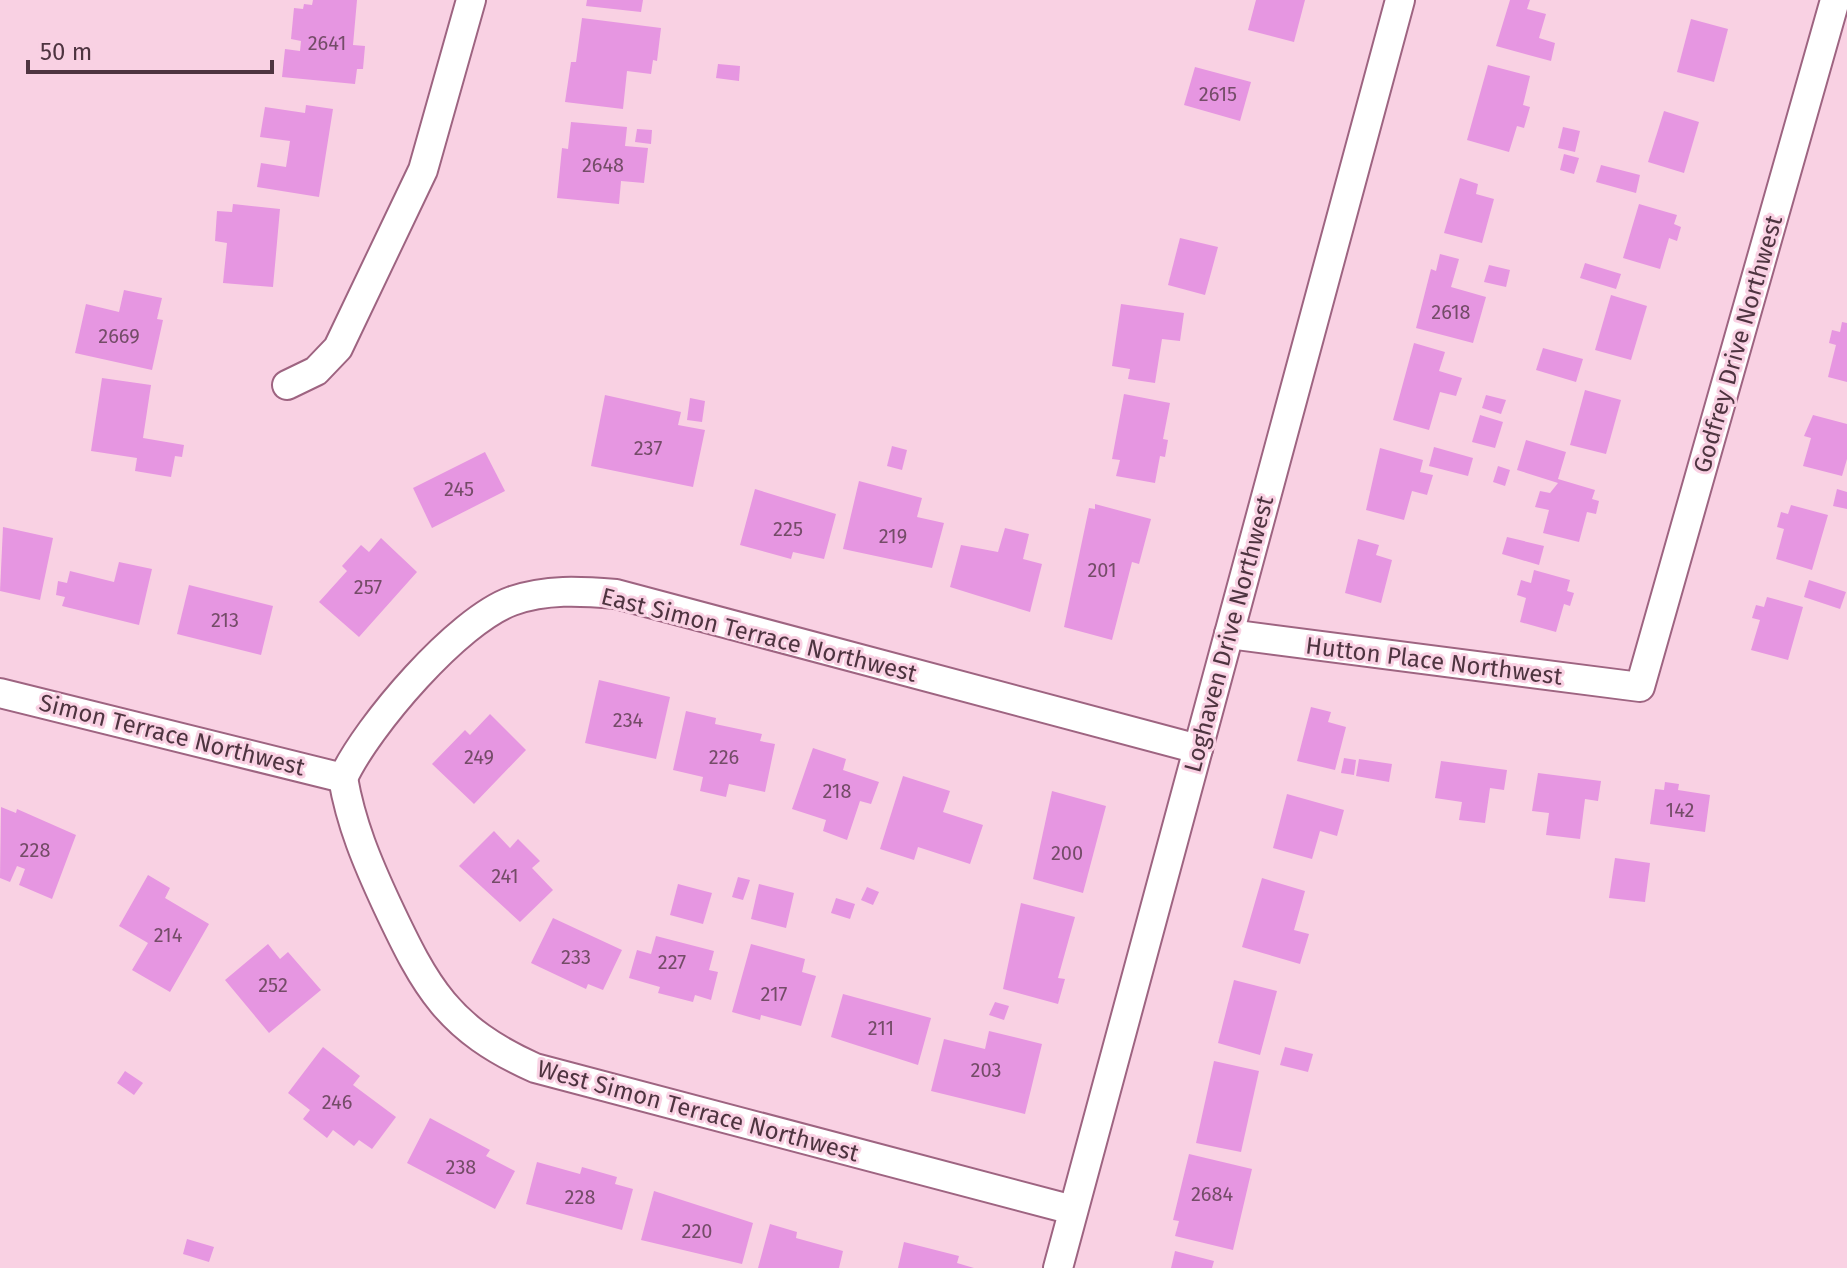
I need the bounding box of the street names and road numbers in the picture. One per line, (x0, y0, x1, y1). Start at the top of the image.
street label: Godfrey Drive Northwest (1688, 212, 1788, 476)
street label: Loghaven Drive Northwest (1179, 492, 1279, 775)
street label: East Simon Terrace Northwest (598, 582, 920, 688)
street label: Hutton Place Northwest (1304, 631, 1564, 691)
street label: Simon Terrace Northwest (36, 688, 308, 782)
street label: West Simon Terrace Northwest (534, 1055, 862, 1168)

